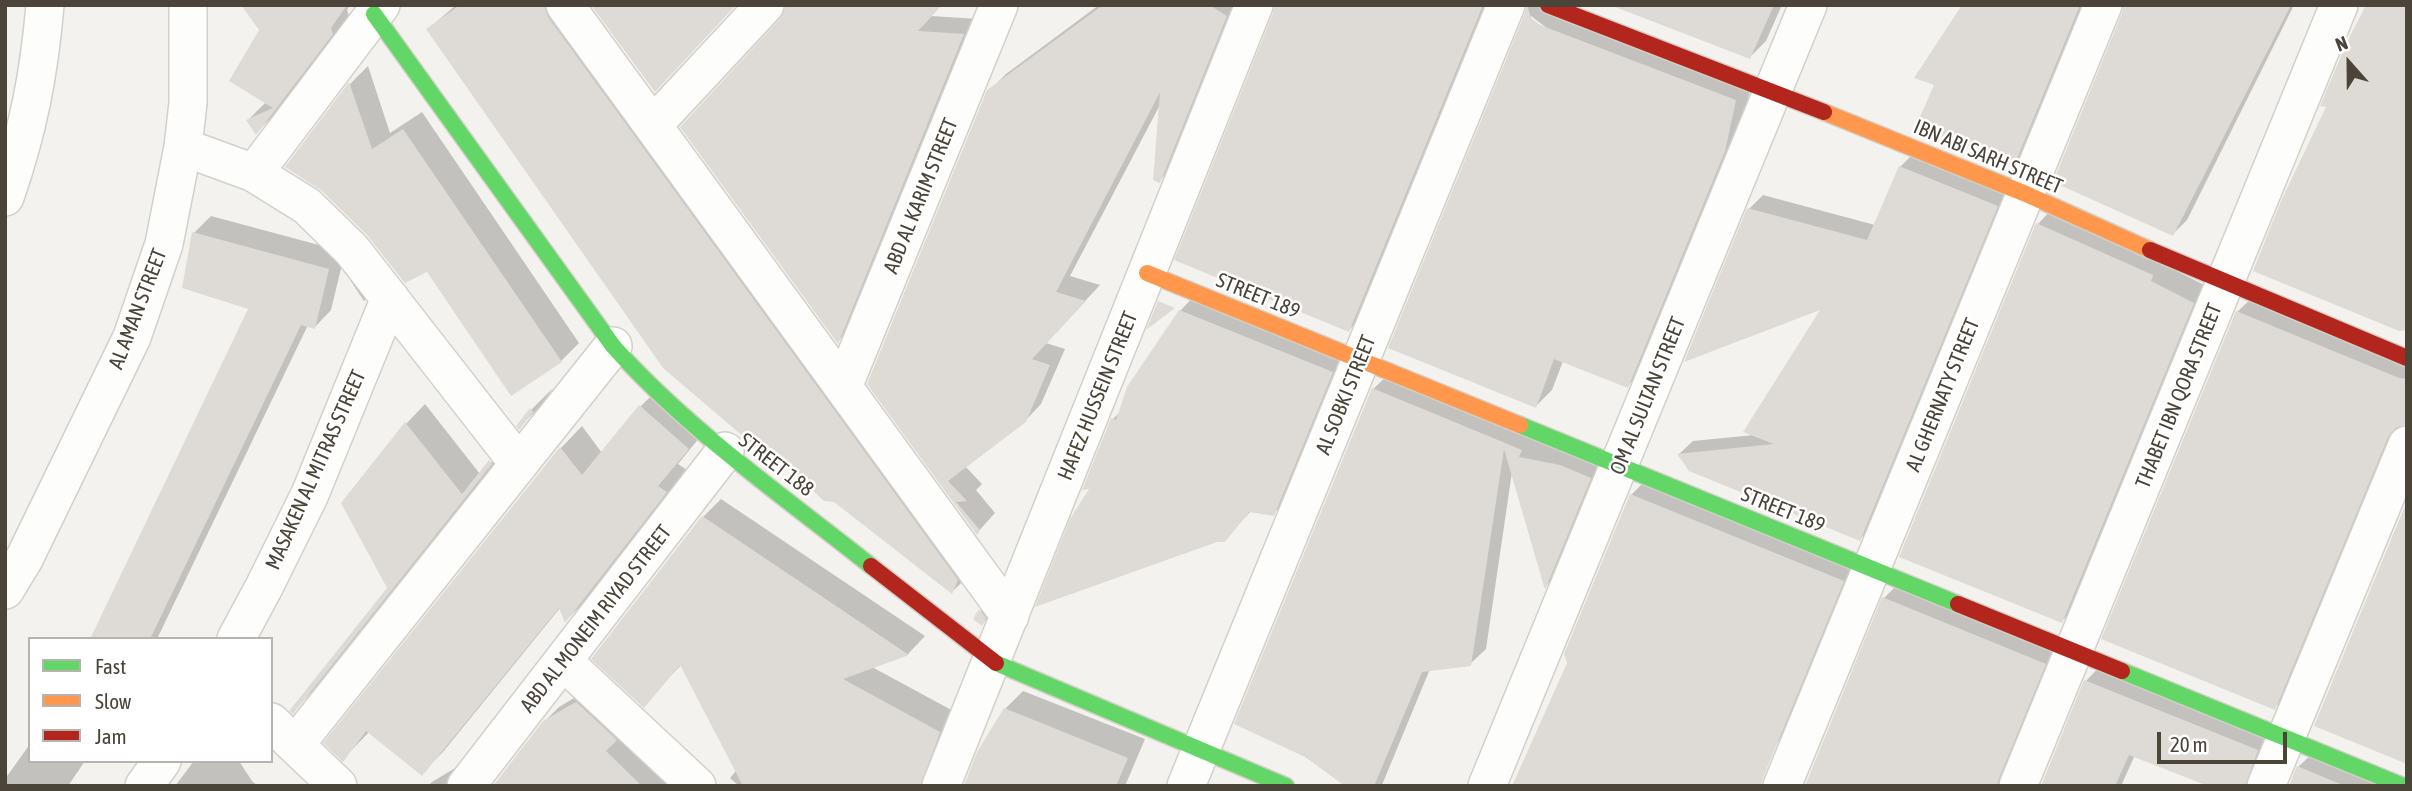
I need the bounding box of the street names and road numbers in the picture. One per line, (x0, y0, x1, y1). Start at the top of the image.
street label: IBN ABI SARH STREET (1910, 114, 2066, 200)
street label: ABD AL KARIM STREET (878, 115, 964, 277)
street label: AL AMAN STREET (104, 245, 172, 373)
street label: STREET 189 (1212, 268, 1304, 324)
street label: THABET IBN QORA STREET (2130, 300, 2228, 492)
street label: HAFEZ HUSSEIN STREET (1053, 308, 1143, 484)
street label: OM AL SULTAN STREET (1605, 314, 1691, 478)
street label: AL GHERNATY STREET (1901, 315, 1985, 475)
street label: AL SOBKI STREET (1311, 332, 1381, 458)
street label: MASAKEN AL MITRAS STREET (261, 366, 371, 574)
street label: STREET 188 (734, 428, 818, 502)
street label: STREET 189 (1737, 482, 1829, 538)
street label: ABD AL MONEIM RIYAD STREET (515, 520, 677, 718)

